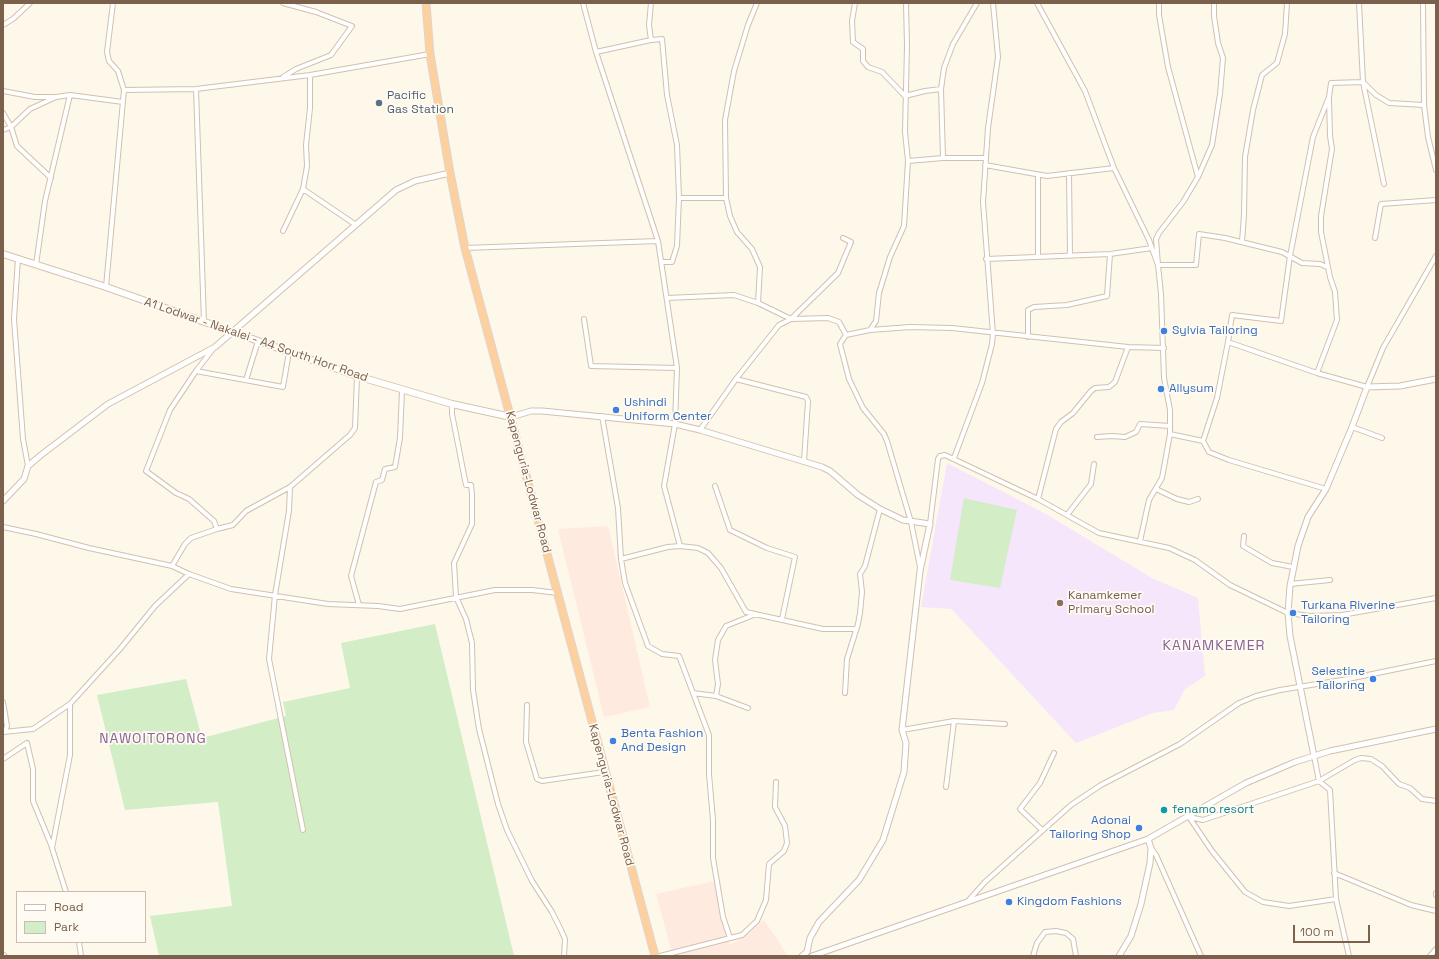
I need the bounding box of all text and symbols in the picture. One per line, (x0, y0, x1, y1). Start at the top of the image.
place label: Pacific Gas Station (387, 89, 454, 117)
marker: Pacific Gas Station (374, 98, 384, 108)
street label: A1 Lodwar - Nakalei - A4 South Horr Road (142, 295, 370, 385)
place label: Sylvia Tailoring (1172, 324, 1258, 338)
marker: Sylvia Tailoring (1159, 326, 1169, 336)
place label: Allysum (1169, 382, 1214, 396)
marker: Allysum (1156, 384, 1166, 394)
place label: Ushindi Uniform Center (624, 396, 712, 424)
marker: Ushindi Uniform Center (611, 405, 621, 415)
street label: Kapenguria-Lodwar Road (502, 409, 554, 555)
place label: Kanamkemer Primary School (1068, 589, 1155, 617)
marker: Kanamkemer Primary School (1055, 598, 1065, 608)
place label: Turkana Riverine Tailoring (1301, 599, 1395, 627)
marker: Turkana Riverine Tailoring (1288, 608, 1298, 618)
district label: KANAMKEMER (1163, 638, 1265, 654)
place label: Selestine Tailoring (1311, 665, 1365, 693)
marker: Selestine Tailoring (1368, 674, 1378, 684)
street label: Kapenguria-Lodwar Road (585, 722, 637, 868)
place label: Benta Fashion And Design (621, 727, 703, 755)
district label: NAWOITORONG (99, 731, 207, 747)
marker: Benta Fashion And Design (608, 736, 618, 746)
place label: fenamo resort (1172, 803, 1254, 817)
marker: fenamo resort (1159, 805, 1169, 815)
place label: Adonai Tailoring Shop (1049, 814, 1131, 842)
marker: Adonai Tailoring Shop (1134, 823, 1144, 833)
legend (16, 891, 146, 943)
place label: Kingdom Fashions (1017, 895, 1122, 909)
marker: Kingdom Fashions (1004, 897, 1014, 907)
text: Road (54, 899, 83, 915)
scale bar (1295, 917, 1372, 943)
text: Park (54, 919, 79, 935)
text: 100 m (1300, 924, 1334, 940)

